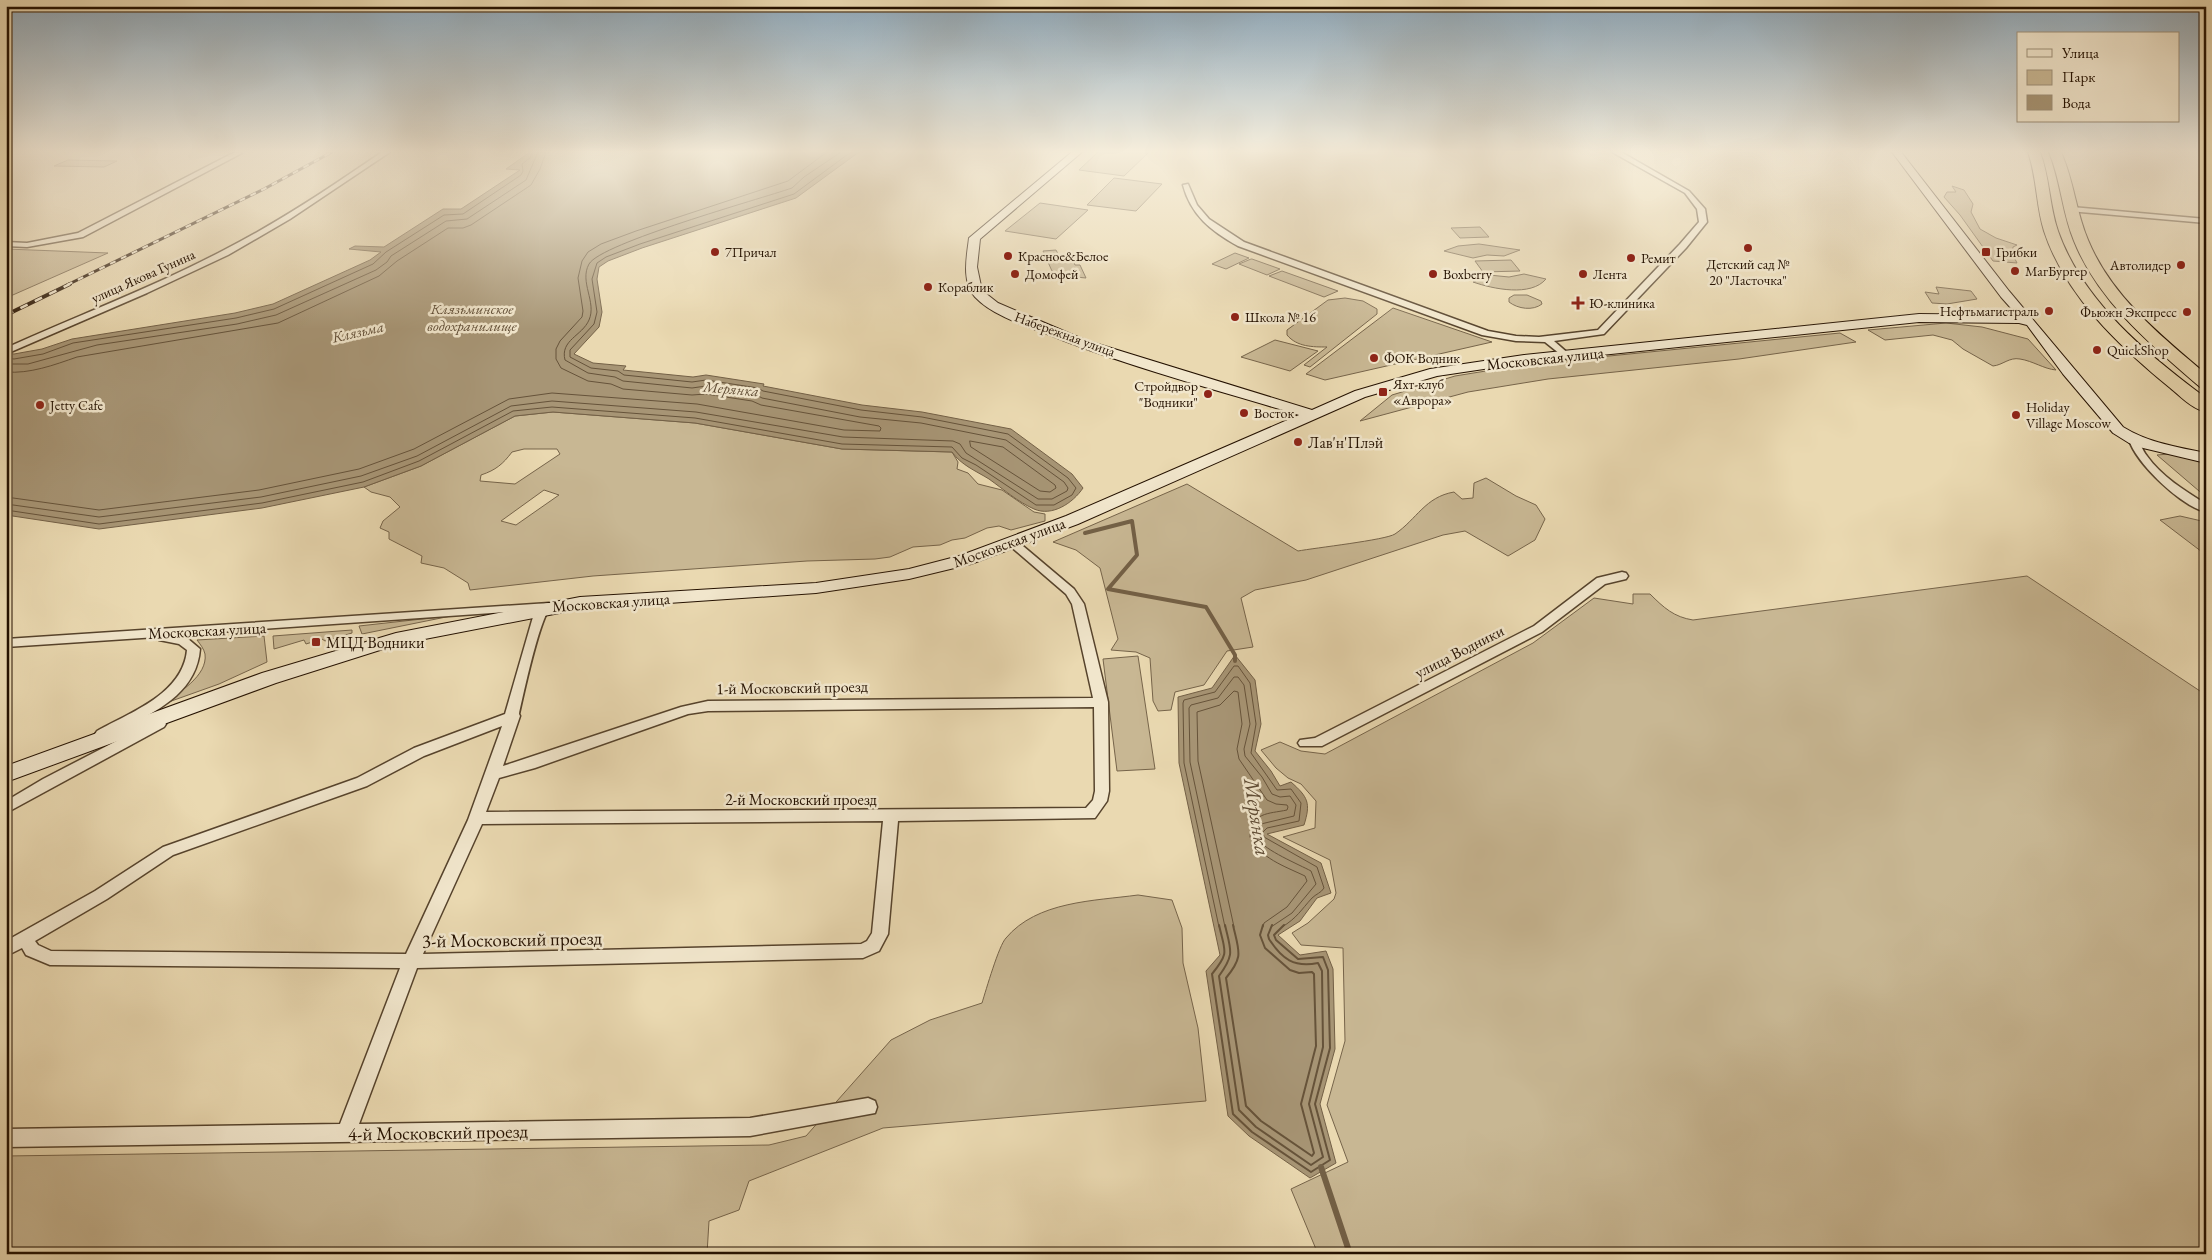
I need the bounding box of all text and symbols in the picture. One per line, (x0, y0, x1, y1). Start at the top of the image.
legend (2017, 32, 2180, 122)
text: Улица (2061, 43, 2099, 62)
text: Парк (2062, 67, 2095, 86)
text: Вода (2062, 93, 2091, 112)
marker: Детский сад № 20 "Ласточка" (1742, 242, 1754, 254)
place label: 7Причал (725, 243, 777, 261)
place label: Грибки (1996, 243, 2038, 261)
street label: улица Якова Гунина (88, 245, 198, 307)
marker: 7Причал (709, 246, 721, 258)
marker: Грибки (1980, 246, 1992, 258)
place label: Красное&Белое (1018, 247, 1109, 265)
place label: Ремит (1641, 249, 1676, 267)
marker: Красное&Белое (1002, 250, 1014, 262)
marker: Ремит (1625, 252, 1637, 264)
place label: Детский сад № 20 "Ласточка" (1706, 255, 1790, 289)
place label: Автолидер (2109, 256, 2171, 274)
marker: Автолидер (2175, 259, 2187, 271)
place label: МагБургер (2025, 262, 2087, 280)
place label: Домофей (1025, 265, 1079, 283)
place label: Boxberry (1443, 265, 1493, 283)
place label: Лента (1593, 265, 1627, 283)
marker: МагБургер (2009, 265, 2021, 277)
marker: Домофей (1009, 268, 1021, 280)
marker: Boxberry (1427, 268, 1439, 280)
marker: Лента (1577, 268, 1589, 280)
place label: Кораблик (938, 278, 994, 296)
marker: Кораблик (922, 281, 934, 293)
place label: Ю-клиника (1589, 294, 1655, 312)
marker: Ю-клиника (1571, 296, 1585, 310)
water label: Клязьминское водохранилище (427, 299, 518, 335)
place label: Нефтьмагистраль (1940, 302, 2039, 320)
place label: Фьюжн Экспресс (2080, 303, 2177, 321)
marker: Нефтьмагистраль (2043, 305, 2055, 317)
marker: Фьюжн Экспресс (2181, 306, 2193, 318)
street label: Набережная улица (1012, 307, 1118, 361)
place label: Школа № 16 (1245, 308, 1316, 326)
marker: Школа № 16 (1229, 311, 1241, 323)
water label: Клязьма (329, 316, 386, 347)
place label: QuickShop (2107, 341, 2169, 359)
street label: Московская улица (1485, 342, 1605, 375)
marker: QuickShop (2091, 344, 2103, 356)
place label: ФОК Водник (1384, 349, 1460, 367)
marker: ФОК Водник (1368, 352, 1380, 364)
place label: Яхт-клуб «Аврора» (1392, 375, 1452, 409)
water label: Мерянка (701, 377, 760, 400)
place label: Стройдвор "Водники" (1134, 377, 1198, 411)
marker: Яхт-клуб «Аврора» (1377, 386, 1389, 398)
marker: Стройдвор "Водники" (1202, 388, 1214, 400)
place label: Jetty Cafe (49, 396, 104, 414)
place label: Holiday Village Moscow (2026, 398, 2111, 432)
marker: Jetty Cafe (34, 399, 46, 411)
place label: Восток (1254, 404, 1295, 422)
marker: Восток (1238, 407, 1250, 419)
marker: Holiday Village Moscow (2010, 409, 2022, 421)
place label: Лав'н'Плэй (1308, 432, 1384, 453)
marker: Лав'н'Плэй (1292, 436, 1304, 448)
street label: Московская улица (950, 512, 1069, 573)
street label: Московская улица (551, 588, 671, 617)
street label: Московская улица (148, 617, 267, 644)
street label: улица Водники (1411, 620, 1508, 683)
place label: МЦД Водники (326, 632, 425, 653)
marker: МЦД Водники (310, 636, 322, 648)
street label: 1-й Московский проезд (716, 676, 869, 699)
water label: Мерянка (1238, 774, 1277, 858)
street label: 2-й Московский проезд (725, 789, 878, 810)
street label: 3-й Московский проезд (422, 925, 603, 954)
street label: 4-й Московский проезд (348, 1118, 529, 1147)

